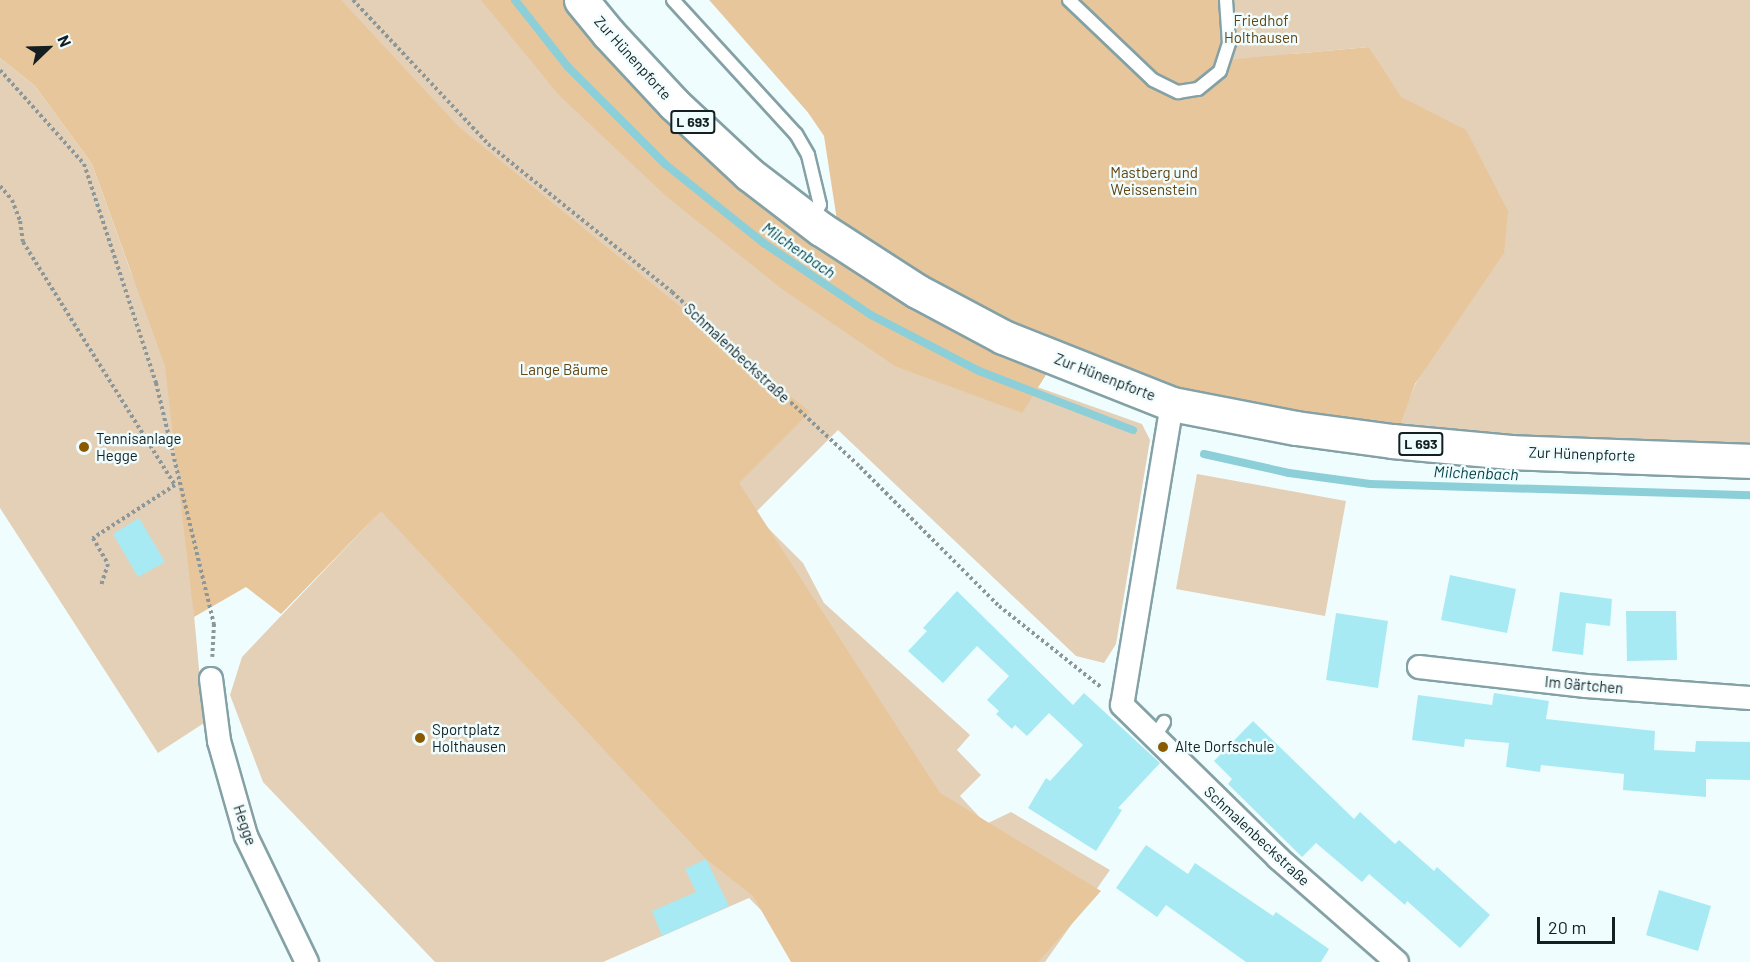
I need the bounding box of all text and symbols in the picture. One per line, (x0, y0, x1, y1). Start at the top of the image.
park label: Friedhof Holthausen (1224, 11, 1298, 46)
street label: Zur Hünenpforte (591, 12, 675, 104)
north arrow (18, 18, 78, 78)
text: N (54, 32, 76, 49)
road number: L 693 (669, 111, 717, 133)
park label: Mastberg und Weissenstein (1110, 163, 1198, 198)
water label: Milchenbach (759, 218, 839, 282)
street label: Schmalenbeckstraße (681, 299, 793, 407)
street label: Zur Hünenpforte (1052, 349, 1158, 405)
park label: Lange Bäume (520, 361, 608, 379)
place label: Tennisanlage Hegge (96, 429, 182, 464)
road number: L 693 (1397, 433, 1445, 455)
marker: Tennisanlage Hegge (77, 440, 91, 454)
street label: Zur Hünenpforte (1528, 443, 1636, 465)
water label: Milchenbach (1433, 462, 1519, 484)
street label: Im Gärtchen (1544, 673, 1624, 697)
place label: Sportplatz Holthausen (432, 720, 506, 755)
marker: Sportplatz Holthausen (413, 731, 427, 745)
place label: Alte Dorfschule (1175, 738, 1275, 756)
marker: Alte Dorfschule (1156, 740, 1170, 754)
street label: Schmalenbeckstraße (1201, 782, 1313, 890)
street label: Hegge (230, 802, 260, 848)
scale bar (1540, 905, 1618, 943)
text: 20 m (1548, 916, 1586, 938)

